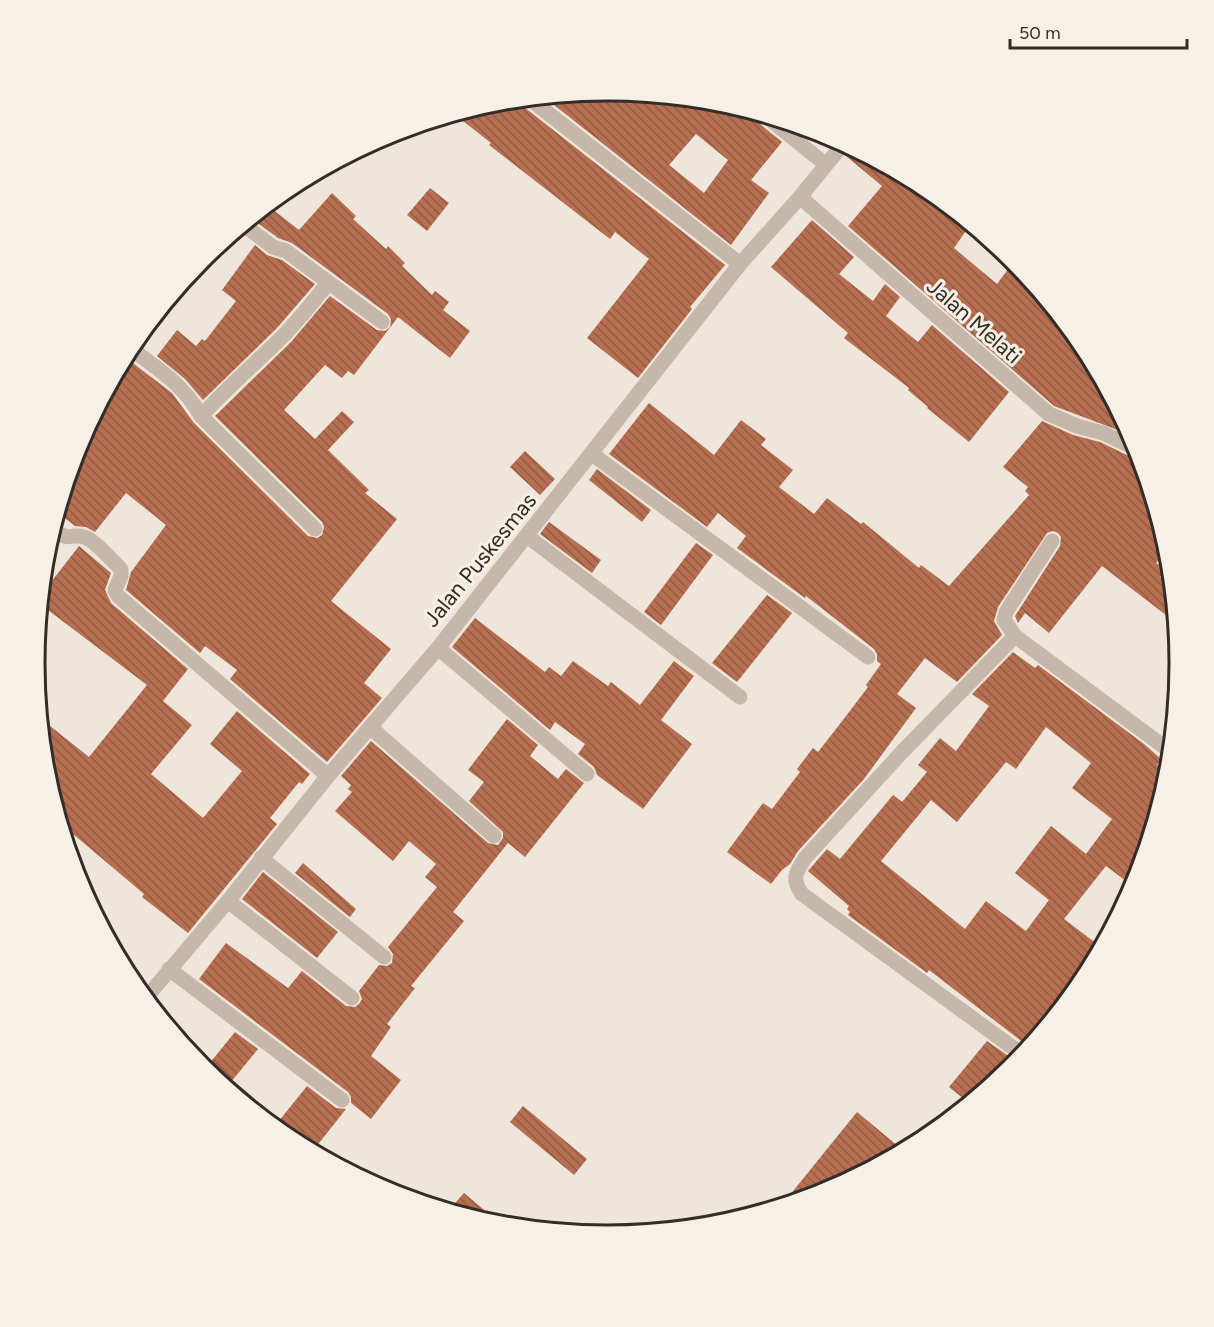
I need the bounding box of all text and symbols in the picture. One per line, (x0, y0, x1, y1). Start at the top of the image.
scale bar (1010, 12, 1187, 50)
text: 50 m (1019, 22, 1061, 44)
street label: Jalan Melati (921, 273, 1027, 369)
street label: Jalan Puskesmas (418, 488, 542, 632)

